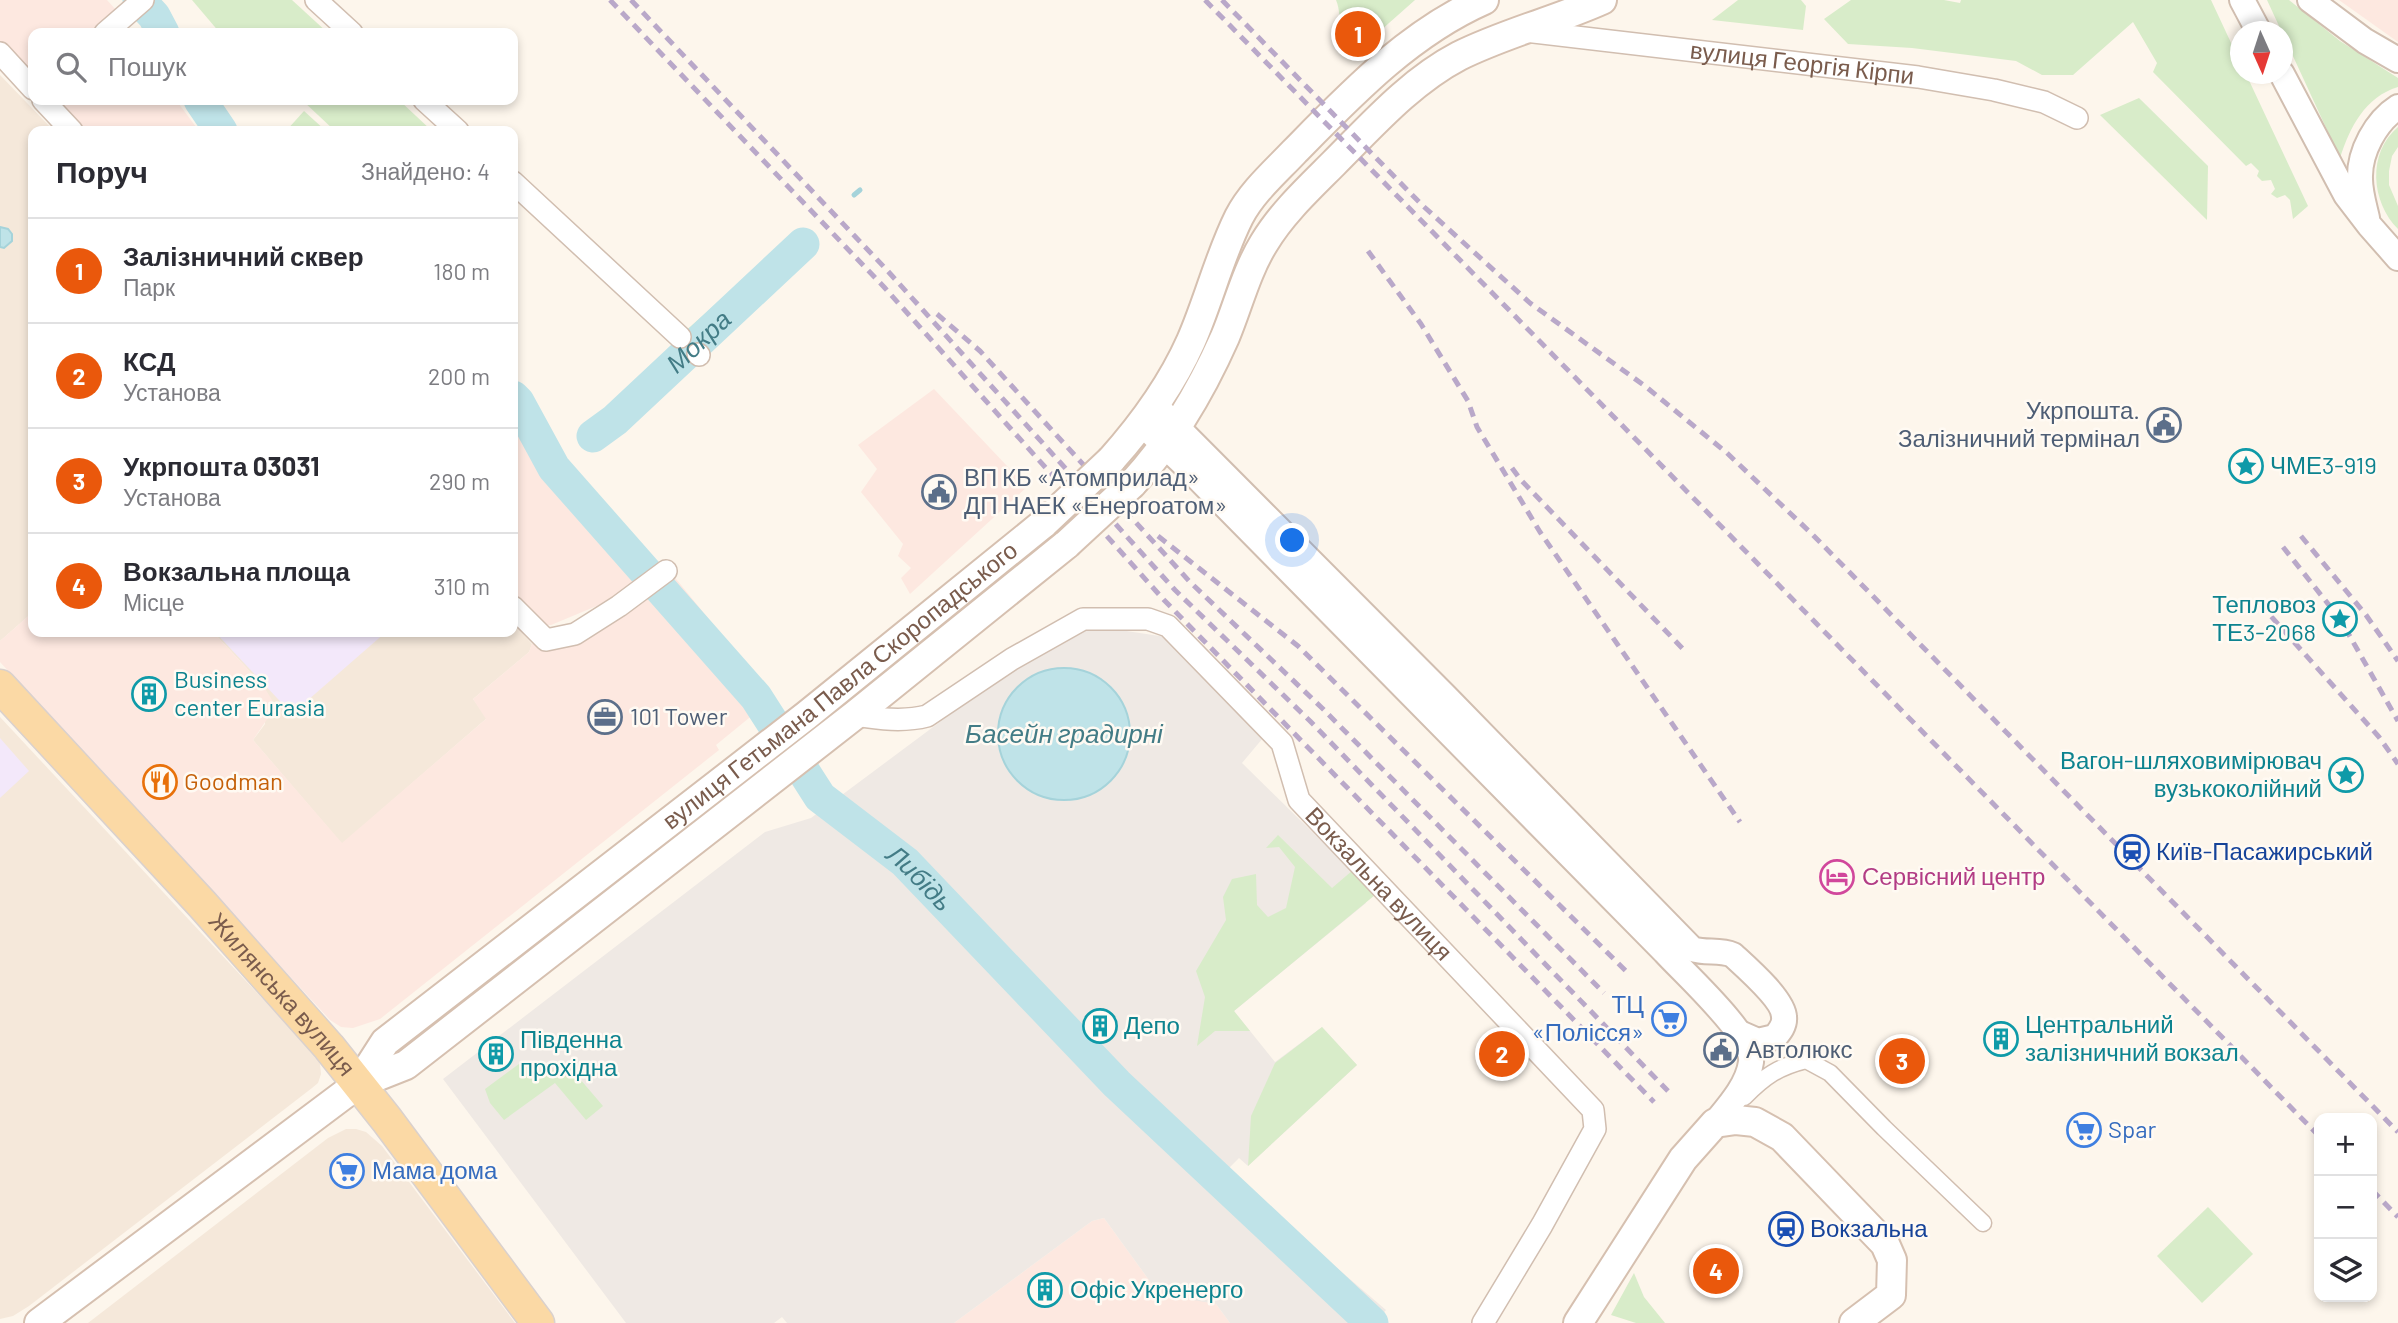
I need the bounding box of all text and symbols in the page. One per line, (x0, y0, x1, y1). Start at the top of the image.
pin: 1 (1335, 8, 1381, 60)
north arrow (2230, 21, 2293, 84)
search box (28, 28, 518, 105)
street label: вулиця Георгія Кірпи (1689, 35, 1916, 89)
icon: search (52, 48, 90, 86)
text: Пошук (108, 50, 186, 81)
text: Поруч (56, 153, 148, 189)
text: Знайдено: 4 (361, 157, 490, 185)
text: Залізничний сквер (123, 240, 364, 271)
text: 1 (75, 257, 83, 285)
text: 180 m (433, 257, 490, 285)
text: Парк (123, 273, 175, 301)
water label: Мокра (659, 303, 737, 378)
text: КСД (123, 345, 175, 376)
text: 2 (73, 362, 85, 390)
text: 200 m (428, 362, 490, 390)
text: Установа (123, 378, 221, 406)
place label: Укрпошта. Залізничний термінал (1898, 395, 2140, 452)
public building icon: Укрпошта. Залізничний термінал (2145, 406, 2183, 444)
place icon: ЧМЕ3-919 (2227, 447, 2265, 485)
text: Укрпошта 03031 (123, 450, 320, 481)
place label: ЧМЕ3-919 (2270, 450, 2377, 479)
place label: ВП КБ «Атомприлад» ДП НАЕК «Енергоатом» (964, 462, 1227, 519)
text: 3 (73, 467, 85, 495)
text: 290 m (429, 467, 490, 495)
public building icon: ВП КБ «Атомприлад» ДП НАЕК «Енергоатом» (920, 473, 958, 511)
text: Установа (123, 483, 221, 511)
your location (1275, 523, 1309, 557)
street label: вулиця Гетьмана Павла Скоропадського (656, 535, 1023, 835)
text: Вокзальна площа (123, 555, 350, 586)
text: 4 (72, 572, 86, 600)
text: 310 m (434, 572, 490, 600)
text: Місце (123, 588, 184, 616)
place label: Тепловоз ТЕ3-2068 (2212, 589, 2316, 646)
place icon: Тепловоз ТЕ3-2068 (2321, 600, 2359, 638)
place label: Business center Eurasia (174, 664, 325, 721)
building icon: Business center Eurasia (130, 675, 168, 713)
office icon: 101 Tower (586, 698, 624, 736)
place label: 101 Tower (630, 701, 728, 730)
water label: Басейн градирні (965, 717, 1164, 748)
place label: Вагон-шляховимірювач вузькоколійний (2060, 745, 2322, 802)
place icon: Вагон-шляховимірювач вузькоколійний (2327, 756, 2365, 794)
restaurant icon: Goodman (141, 763, 179, 801)
place label: Goodman (184, 766, 283, 795)
street label: Вокзальна вулиця (1300, 800, 1459, 966)
station icon: Київ-Пасажирський (2113, 833, 2151, 871)
water label: Либідь (880, 836, 960, 917)
place label: Київ-Пасажирський (2156, 836, 2373, 865)
hotel icon: Сервісний центр (1818, 858, 1856, 896)
place label: Сервісний центр (1862, 861, 2045, 890)
street label: Жилянська вулиця (204, 906, 362, 1081)
place label: ТЦ «Полісся» (1532, 989, 1644, 1046)
supermarket icon: ТЦ «Полісся» (1650, 1000, 1688, 1038)
building icon: Депо (1081, 1007, 1119, 1045)
place label: Центральний залізничний вокзал (2025, 1009, 2239, 1066)
place label: Депо (1124, 1010, 1180, 1039)
building icon: Центральний залізничний вокзал (1982, 1020, 2020, 1058)
place label: Південна прохідна (520, 1024, 623, 1081)
pin: 2 (1479, 1028, 1525, 1080)
public building icon: Автолюкс (1702, 1031, 1740, 1069)
place label: Автолюкс (1746, 1034, 1853, 1063)
building icon: Південна прохідна (477, 1035, 515, 1073)
pin: 3 (1879, 1035, 1925, 1087)
supermarket icon: Spar (2065, 1111, 2103, 1149)
map controls (2314, 1113, 2377, 1302)
button: + (2314, 1113, 2377, 1176)
place label: Spar (2108, 1114, 2157, 1143)
supermarket icon: Мама дома (328, 1152, 366, 1190)
place label: Мама дома (372, 1155, 498, 1184)
button: − (2314, 1176, 2377, 1239)
station icon: Вокзальна (1767, 1210, 1805, 1248)
place label: Вокзальна (1810, 1213, 1928, 1242)
button: layers (2314, 1239, 2377, 1302)
pin: 4 (1693, 1245, 1739, 1297)
building icon: Офіс Укренерго (1026, 1271, 1064, 1309)
place label: Офіс Укренерго (1070, 1274, 1243, 1303)

